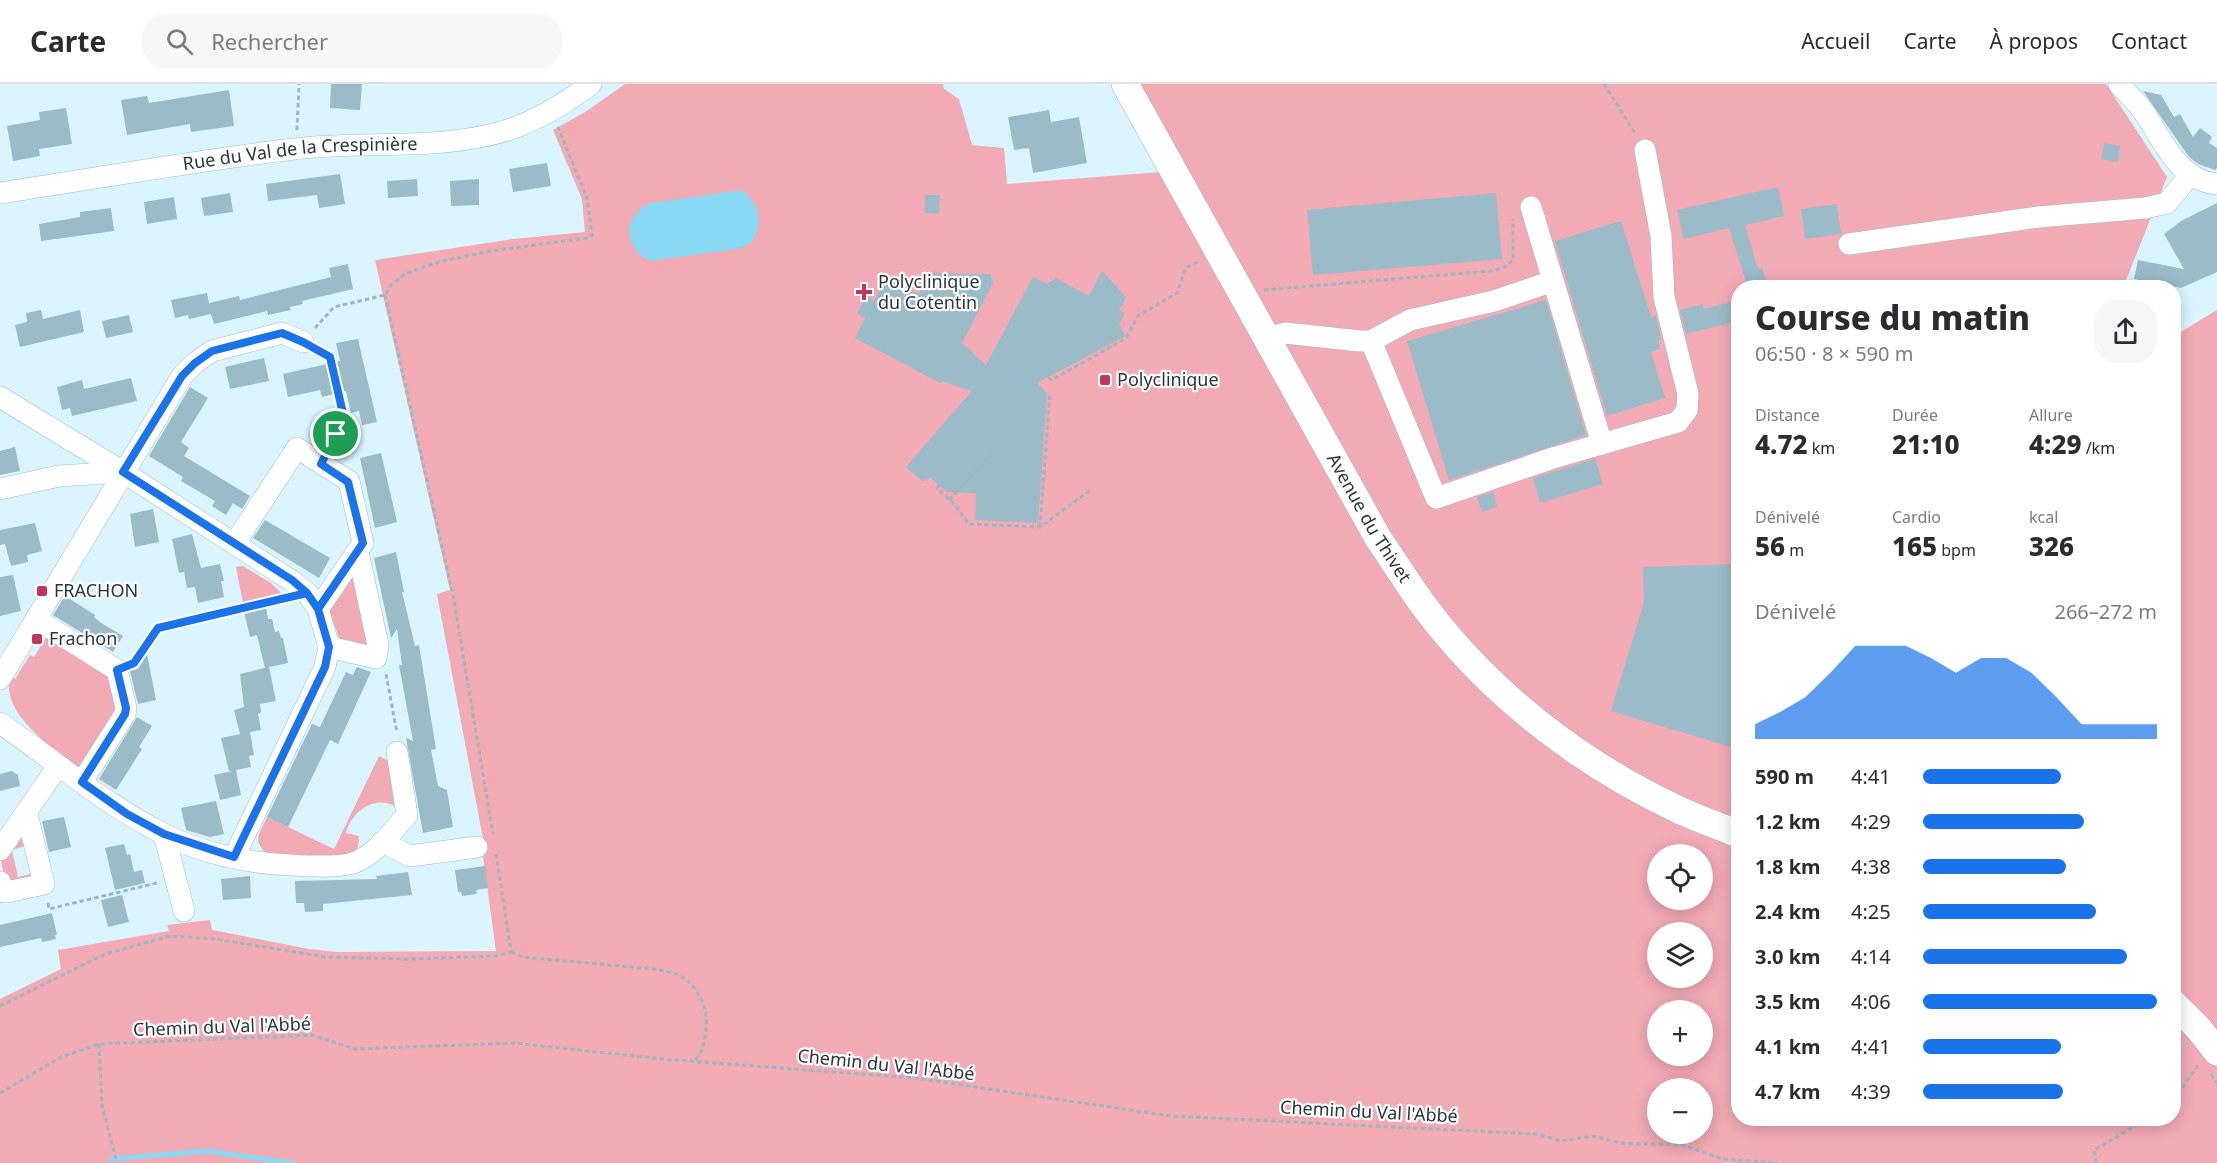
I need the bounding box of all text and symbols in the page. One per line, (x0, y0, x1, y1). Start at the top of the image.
search box (142, 14, 562, 68)
text: Carte (30, 22, 106, 60)
icon: search (163, 25, 196, 58)
text: Rechercher (211, 26, 328, 56)
text: Accueil (1801, 27, 1870, 55)
text: Carte (1903, 27, 1957, 55)
text: À propos (1990, 27, 2078, 55)
text: Contact (2111, 27, 2187, 55)
street label: Rue du Val de la Crespinière (181, 131, 418, 175)
place label: Polyclinique du Cotentin (878, 269, 980, 314)
marker: Polyclinique du Cotentin (855, 283, 873, 301)
text: Course du matin (1755, 295, 2030, 340)
button: share (2094, 300, 2157, 363)
text: 06:50 · 8 × 590 m (1755, 340, 1913, 367)
place label: Polyclinique (1117, 367, 1219, 391)
marker: Polyclinique (1098, 373, 1112, 387)
text: Distance (1755, 404, 1820, 426)
text: Durée (1892, 404, 1938, 426)
text: Allure (2029, 404, 2073, 426)
pin (310, 408, 361, 459)
icon: arrive (319, 417, 352, 450)
text: 4.72 (1755, 426, 1808, 462)
text: 21:10 (1892, 426, 1960, 462)
text: 4:29 (2029, 426, 2082, 462)
text: km (1808, 437, 1835, 459)
text: /km (2082, 437, 2115, 459)
street label: Avenue du Thivet (1322, 449, 1418, 587)
text: Dénivelé (1755, 506, 1820, 528)
text: Cardio (1892, 506, 1941, 528)
text: kcal (2029, 506, 2058, 528)
text: 56 (1755, 528, 1785, 564)
text: 165 (1892, 528, 1937, 564)
text: 326 (2029, 528, 2074, 564)
text: m (1785, 539, 1804, 561)
text: bpm (1937, 539, 1976, 561)
place label: FRACHON (54, 578, 138, 602)
marker: FRACHON (35, 584, 49, 598)
text: Dénivelé (1755, 598, 1836, 625)
text: 266–272 m (2054, 598, 2157, 625)
place label: Frachon (49, 626, 117, 650)
marker: Frachon (30, 632, 44, 646)
text: 590 m (1755, 763, 1814, 790)
text: 4:41 (1851, 763, 1891, 790)
text: 1.2 km (1755, 808, 1821, 835)
text: 4:29 (1851, 808, 1891, 835)
map controls (1647, 844, 1713, 1144)
button: locate (1647, 844, 1713, 910)
text: 1.8 km (1755, 853, 1821, 880)
text: 4:38 (1851, 853, 1891, 880)
text: 2.4 km (1755, 898, 1821, 925)
text: 4:25 (1851, 898, 1891, 925)
button: layers (1647, 922, 1713, 988)
text: 3.0 km (1755, 943, 1821, 970)
text: 4:14 (1851, 943, 1891, 970)
text: 3.5 km (1755, 988, 1821, 1015)
text: 4:06 (1851, 988, 1891, 1015)
button: + (1647, 1000, 1713, 1066)
street label: Chemin du Val l'Abbé (133, 1011, 311, 1041)
text: 4.1 km (1755, 1033, 1821, 1060)
text: 4:41 (1851, 1033, 1891, 1060)
street label: Chemin du Val l'Abbé (796, 1043, 976, 1085)
button: − (1647, 1078, 1713, 1144)
text: 4.7 km (1755, 1078, 1821, 1105)
text: 4:39 (1851, 1078, 1891, 1105)
street label: Chemin du Val l'Abbé (1280, 1094, 1459, 1128)

